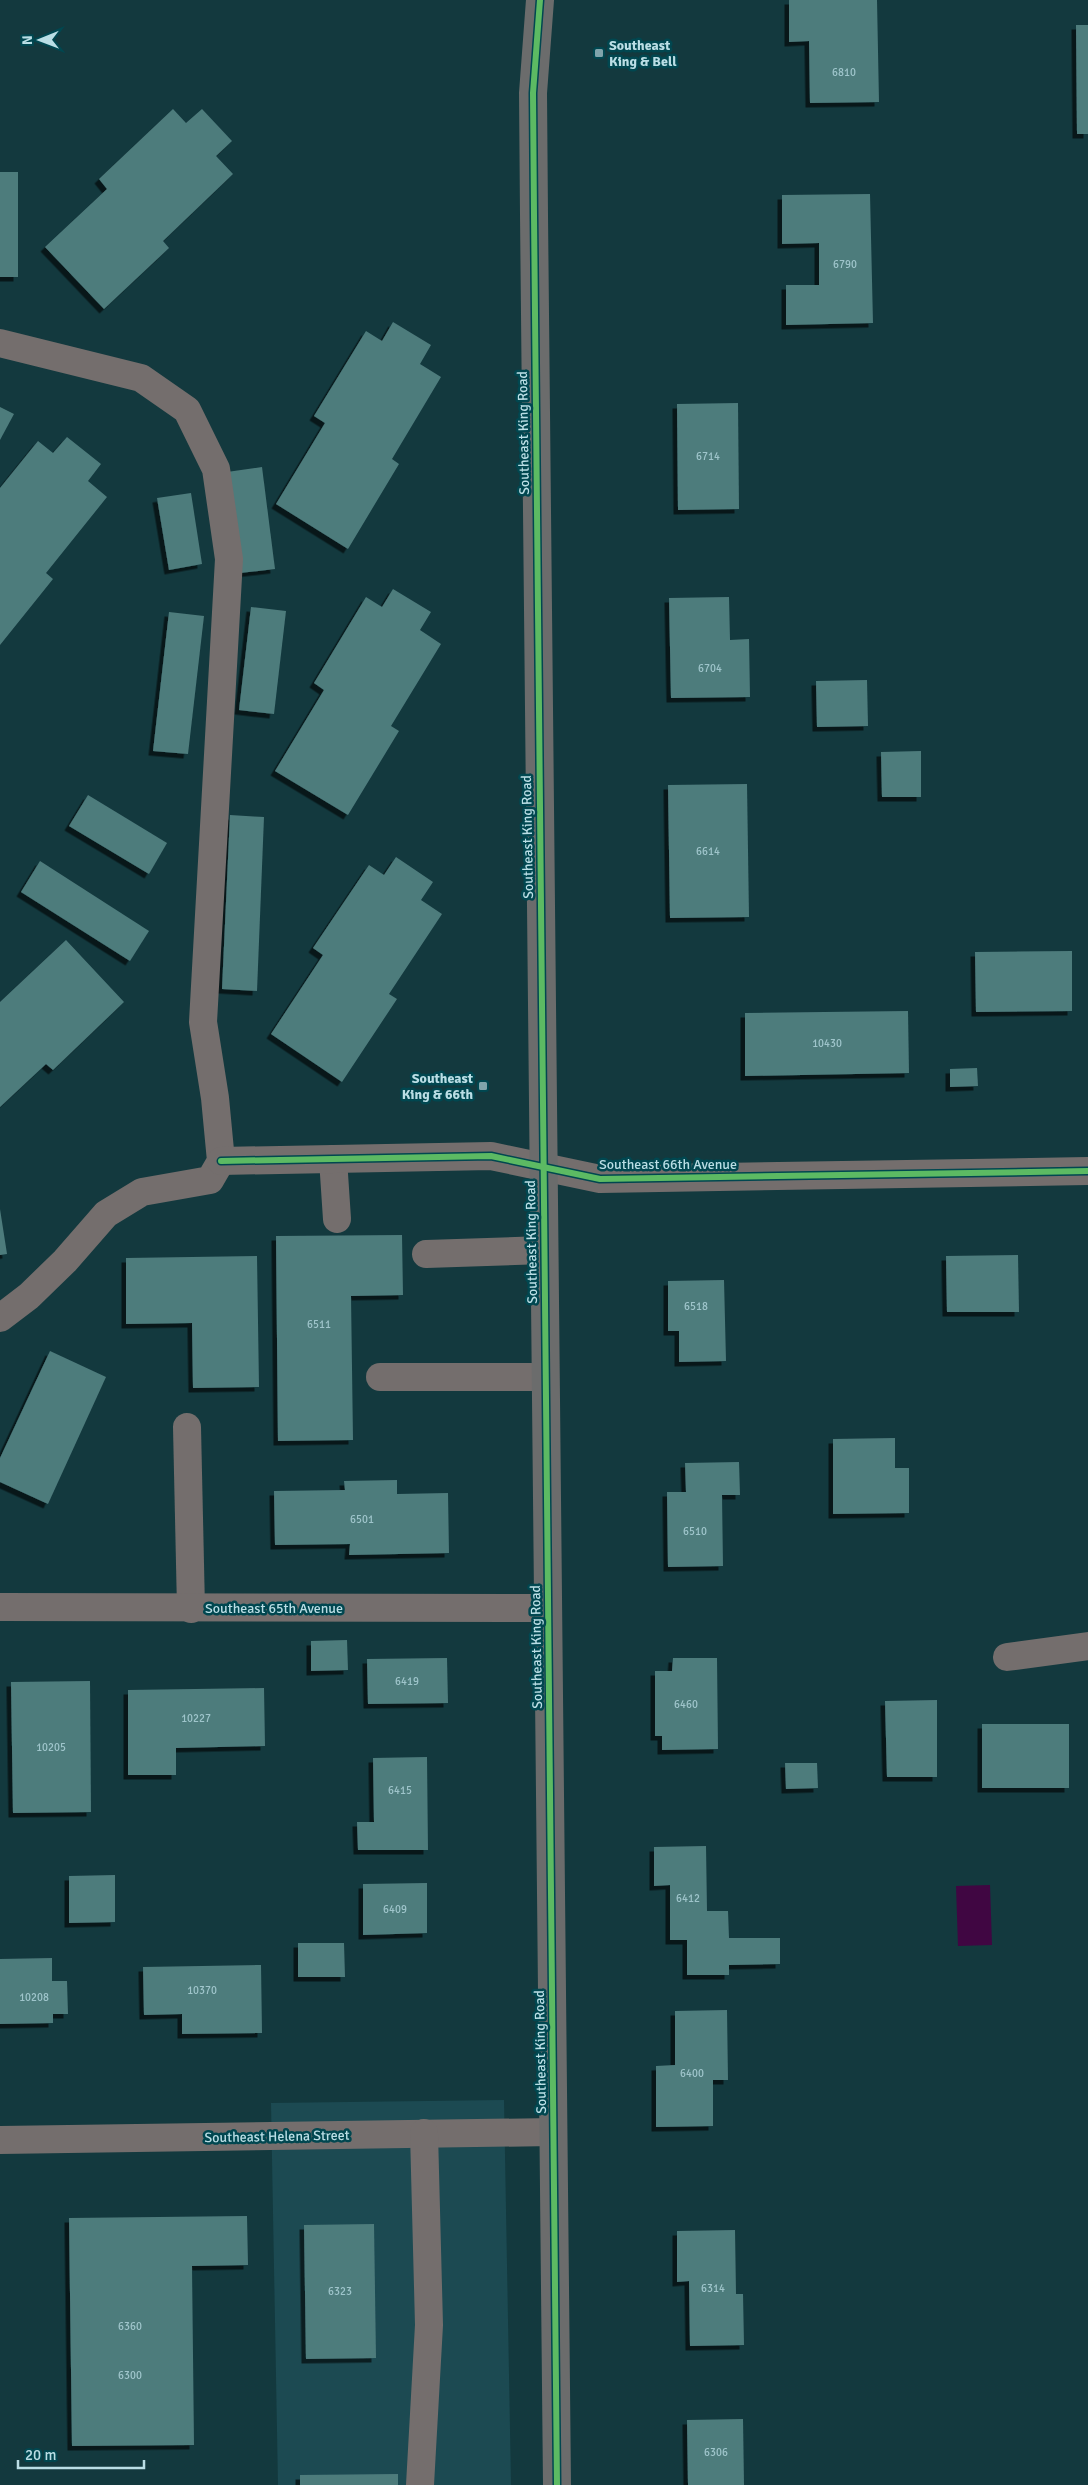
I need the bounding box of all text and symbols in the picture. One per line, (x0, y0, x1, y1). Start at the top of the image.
north arrow (15, 15, 65, 65)
text: N (19, 35, 36, 45)
place label: Southeast King & Bell (609, 37, 677, 70)
marker: Southeast King & Bell (593, 47, 605, 59)
house number: 6810 (832, 66, 856, 79)
house number: 6790 (833, 258, 857, 271)
street label: Southeast King Road (514, 371, 533, 495)
house number: 6714 (696, 450, 720, 463)
house number: 6704 (698, 662, 722, 675)
street label: Southeast King Road (518, 775, 537, 899)
house number: 6614 (696, 845, 720, 858)
house number: 10430 (812, 1037, 842, 1050)
place label: Southeast King & 66th (402, 1070, 474, 1103)
marker: Southeast King & 66th (477, 1080, 489, 1092)
street label: Southeast 66th Avenue (599, 1156, 737, 1173)
street label: Southeast King Road (522, 1180, 541, 1304)
house number: 6518 (684, 1300, 708, 1313)
house number: 6511 (307, 1318, 331, 1331)
house number: 6501 (350, 1513, 374, 1526)
house number: 6510 (683, 1525, 707, 1538)
street label: Southeast King Road (527, 1585, 546, 1709)
street label: Southeast 65th Avenue (205, 1600, 343, 1617)
house number: 6419 (395, 1675, 419, 1688)
house number: 6460 (674, 1698, 698, 1711)
house number: 10227 (181, 1712, 211, 1725)
house number: 10205 (36, 1741, 66, 1754)
house number: 6415 (388, 1784, 412, 1797)
house number: 6412 (676, 1892, 700, 1905)
house number: 6409 (383, 1903, 407, 1916)
house number: 10370 (187, 1984, 217, 1997)
street label: Southeast King Road (531, 1990, 550, 2114)
house number: 10208 (19, 1991, 49, 2004)
house number: 6400 (680, 2067, 704, 2080)
street label: Southeast Helena Street (204, 2127, 350, 2146)
house number: 6314 (701, 2282, 725, 2295)
house number: 6323 (328, 2285, 352, 2298)
house number: 6360 (118, 2320, 142, 2333)
house number: 6300 (118, 2369, 142, 2382)
scale bar (18, 2438, 144, 2470)
text: 20 m (25, 2446, 56, 2464)
house number: 6306 (704, 2446, 728, 2459)

